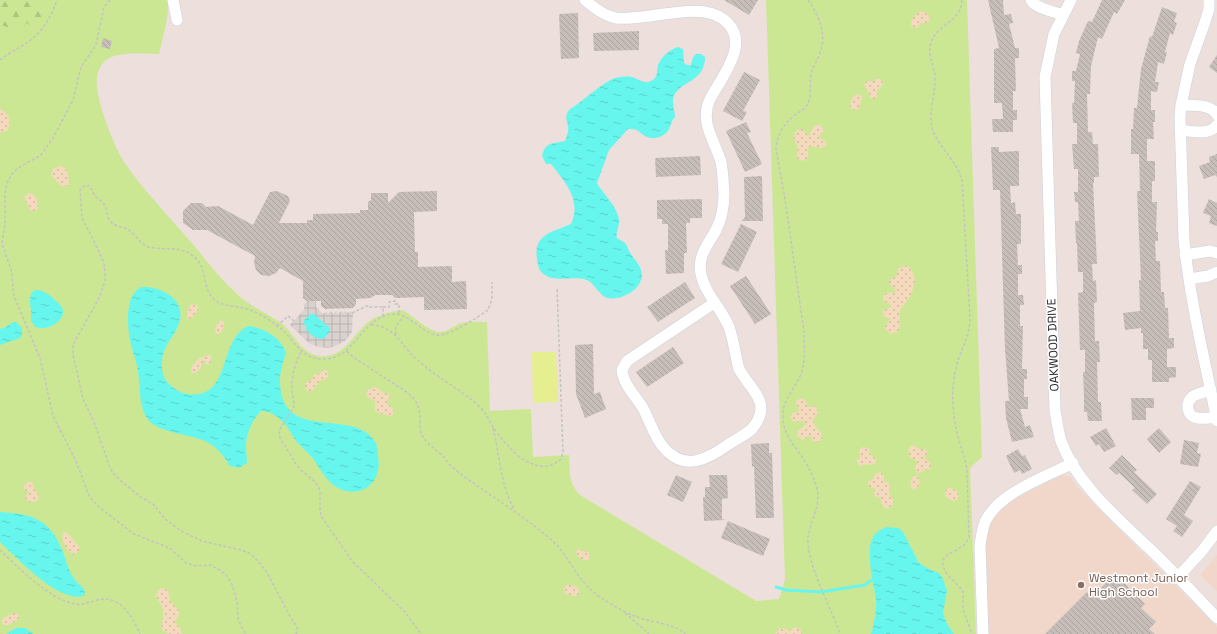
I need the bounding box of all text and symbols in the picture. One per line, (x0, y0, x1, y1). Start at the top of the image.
street label: OAKWOOD DRIVE (1043, 298, 1063, 392)
place label: Westmont Junior High School (1089, 570, 1189, 600)
marker: Westmont Junior High School (1076, 580, 1086, 590)

